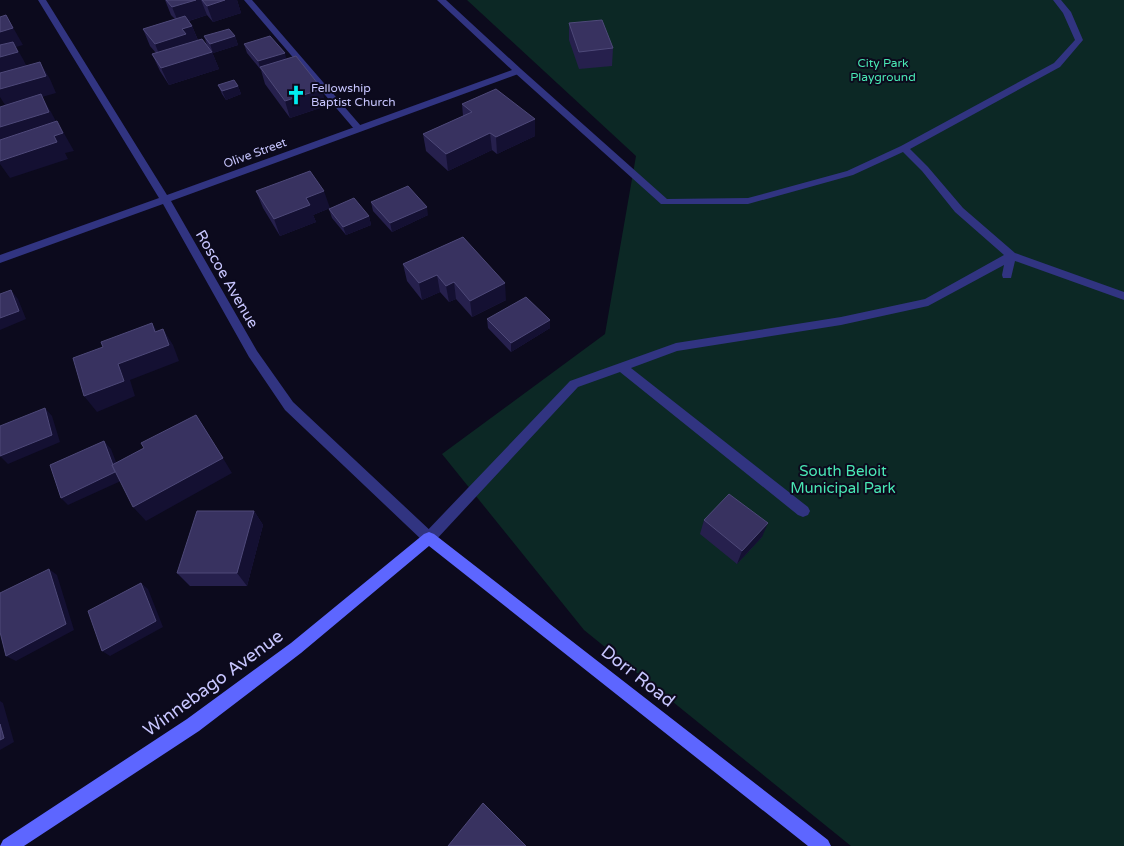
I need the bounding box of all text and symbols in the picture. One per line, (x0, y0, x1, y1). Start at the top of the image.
park label: City Park Playground (850, 56, 916, 84)
place label: Fellowship Baptist Church (311, 81, 396, 109)
church icon: Fellowship Baptist Church (285, 84, 307, 106)
street label: Olive Street (222, 135, 289, 171)
street label: Roscoe Avenue (192, 227, 262, 331)
park label: South Beloit Municipal Park (790, 462, 896, 497)
street label: Winnebago Avenue (139, 625, 287, 741)
street label: Dorr Road (597, 640, 679, 712)

